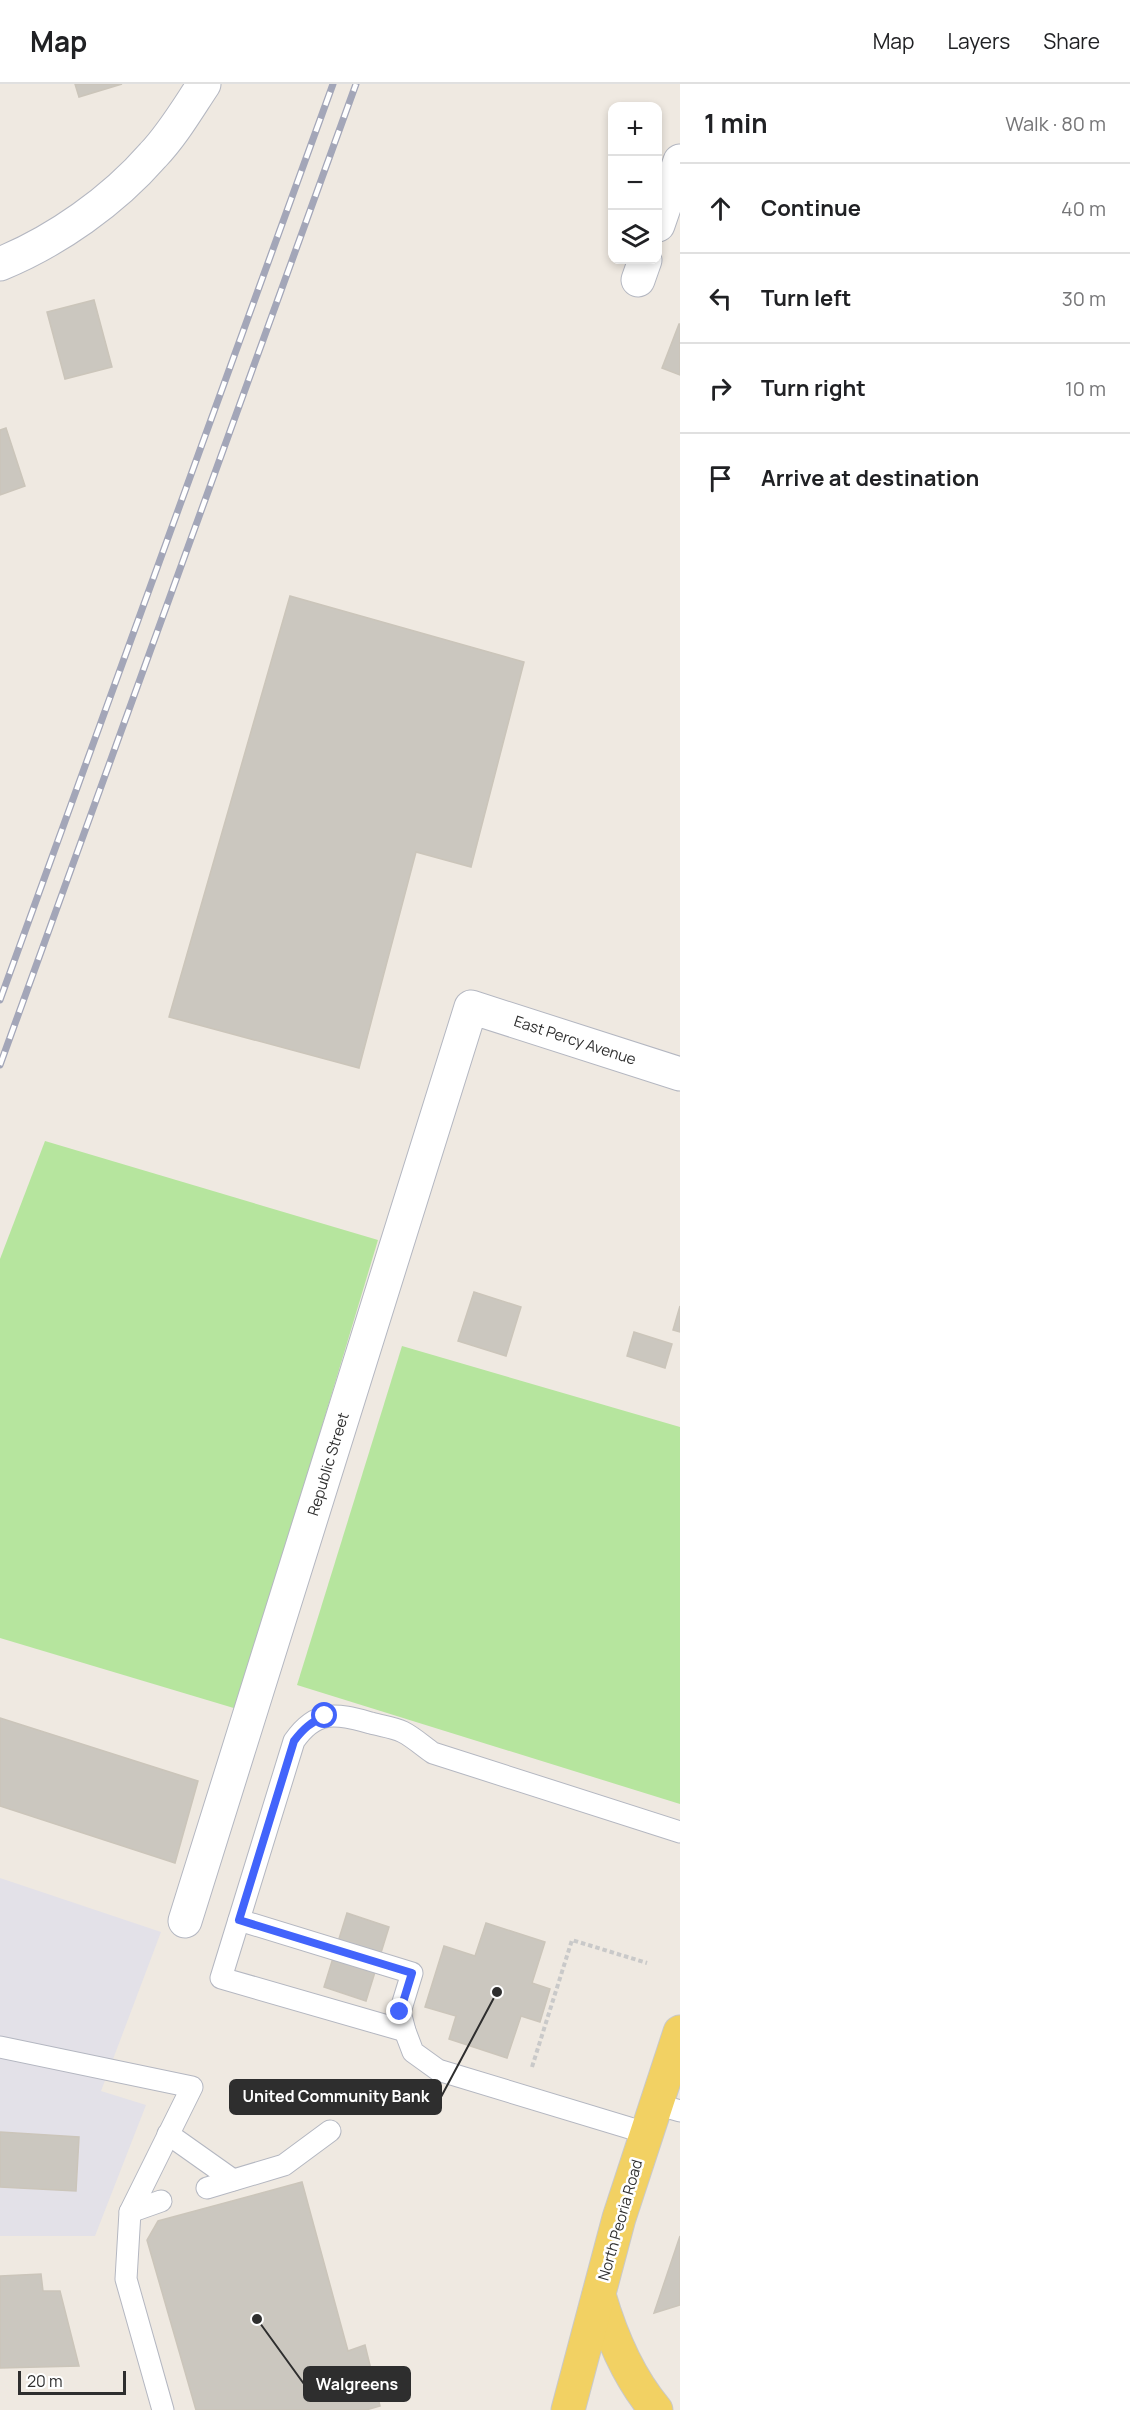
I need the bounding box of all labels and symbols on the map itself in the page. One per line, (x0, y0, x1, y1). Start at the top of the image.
street label: East Percy Avenue (511, 1010, 639, 1070)
street label: Republic Street (302, 1410, 354, 1518)
route start (311, 1702, 337, 1728)
route end (386, 1998, 412, 2024)
callout: United Community Bank (230, 2080, 441, 2114)
text: United Community Bank (243, 2085, 430, 2107)
street label: North Peoria Road (593, 2157, 647, 2283)
callout: Walgreens (304, 2367, 410, 2401)
scale bar (18, 2368, 126, 2396)
text: Walgreens (316, 2373, 399, 2395)

